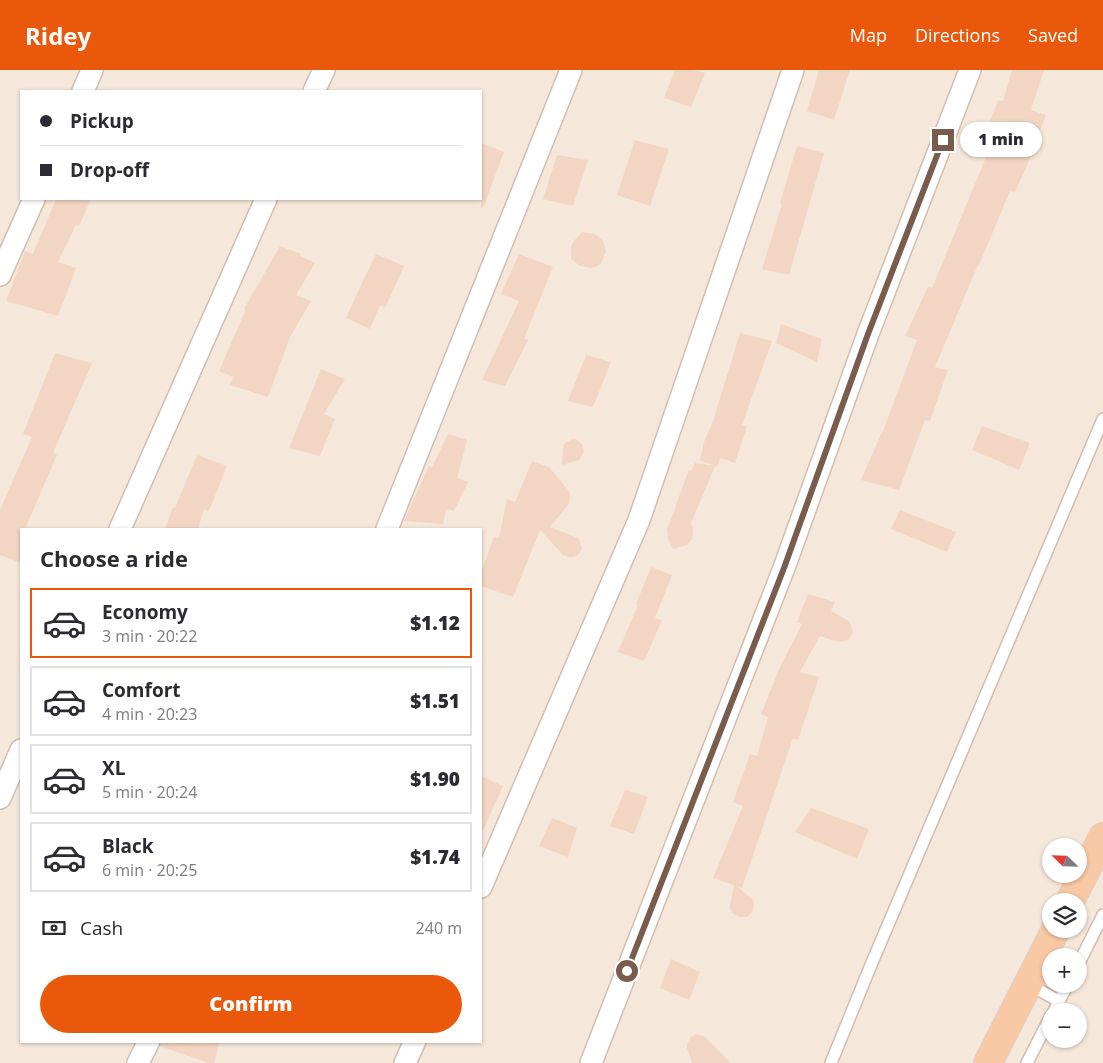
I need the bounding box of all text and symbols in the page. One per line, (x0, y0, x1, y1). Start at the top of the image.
text: Ridey (25, 19, 91, 52)
text: Map (850, 23, 887, 47)
text: Directions (915, 23, 1000, 47)
text: Saved (1028, 23, 1078, 47)
text: Pickup (70, 108, 134, 134)
callout: 1 min (960, 122, 1043, 158)
text: 1 min (978, 128, 1024, 150)
route end (932, 129, 954, 151)
text: Drop-off (70, 157, 149, 183)
text: Choose a ride (40, 543, 188, 573)
text: Economy (102, 599, 188, 625)
icon: car (42, 601, 87, 646)
text: $1.12 (410, 610, 460, 636)
text: 3 min · 20:22 (102, 625, 197, 647)
text: Comfort (102, 677, 181, 703)
icon: car (42, 679, 87, 724)
text: $1.51 (410, 688, 460, 714)
text: 4 min · 20:23 (102, 703, 197, 725)
text: XL (102, 755, 125, 781)
icon: car (42, 757, 87, 802)
text: $1.90 (410, 766, 460, 792)
text: 5 min · 20:24 (102, 781, 197, 803)
text: Black (102, 833, 154, 859)
icon: car (42, 835, 87, 880)
north arrow (1042, 838, 1088, 882)
map controls (1042, 838, 1087, 1048)
text: $1.74 (410, 844, 460, 870)
text: 6 min · 20:25 (102, 859, 197, 881)
button: layers (1042, 893, 1087, 938)
icon: cash (40, 914, 68, 942)
text: Cash (80, 915, 123, 941)
text: 240 m (416, 917, 462, 939)
button: + (1042, 948, 1087, 993)
route start (616, 960, 638, 982)
button: Confirm (40, 975, 462, 1033)
button: − (1042, 1003, 1087, 1048)

